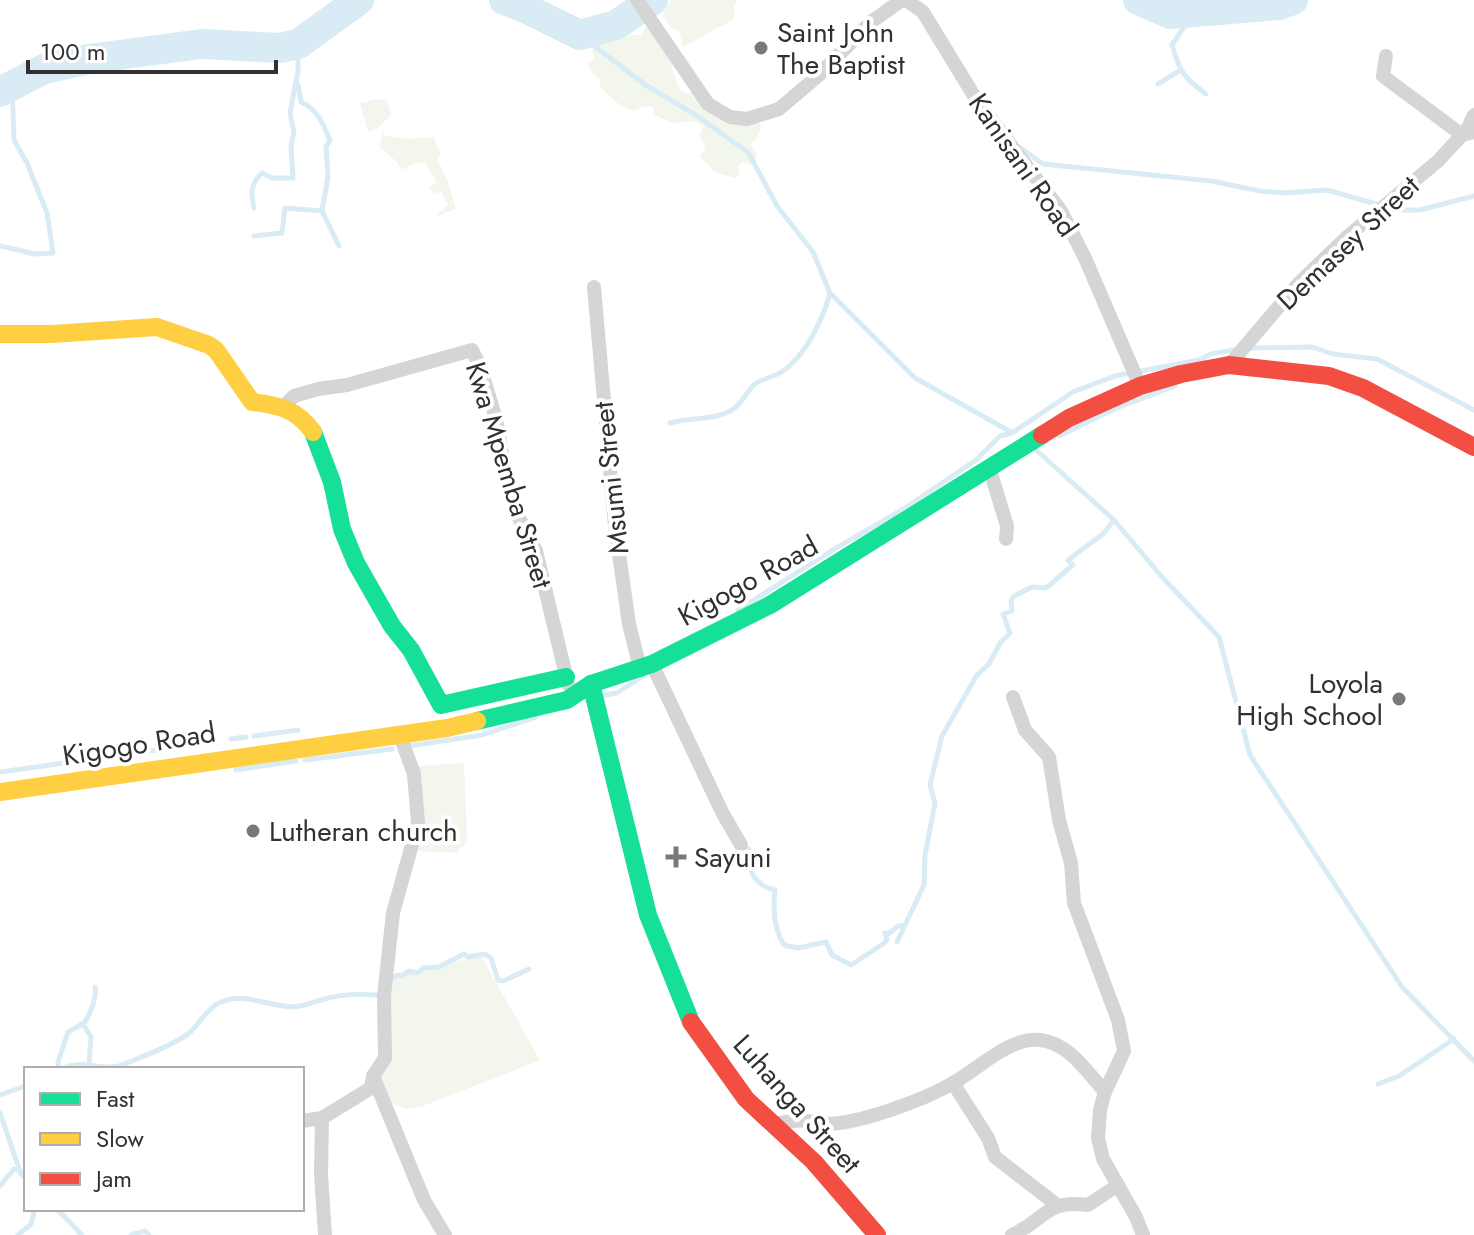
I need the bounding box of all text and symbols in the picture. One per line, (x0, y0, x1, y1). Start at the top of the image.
place label: Saint John The Baptist (777, 12, 905, 85)
scale bar (28, 24, 276, 74)
text: 100 m (40, 34, 106, 69)
marker: Saint John The Baptist (752, 39, 770, 57)
street label: Kanisani Road (958, 85, 1088, 245)
street label: Demasey Street (1268, 166, 1429, 320)
street label: Kwa Mpemba Street (455, 357, 563, 594)
street label: Msumi Street (583, 400, 639, 556)
street label: Kigogo Road (671, 526, 825, 636)
place label: Loyola High School (1236, 663, 1383, 736)
marker: Loyola High School (1390, 690, 1408, 708)
street label: Kigogo Road (60, 712, 218, 776)
place label: Lutheran church (269, 811, 458, 852)
marker: Lutheran church (244, 822, 262, 840)
place label: Sayuni (694, 837, 772, 878)
marker: Sayuni (665, 846, 687, 868)
street label: Luhanga Street (723, 1026, 871, 1183)
legend (24, 1067, 304, 1211)
text: Fast (96, 1081, 134, 1116)
text: Slow (96, 1121, 144, 1156)
text: Jam (93, 1161, 132, 1196)

